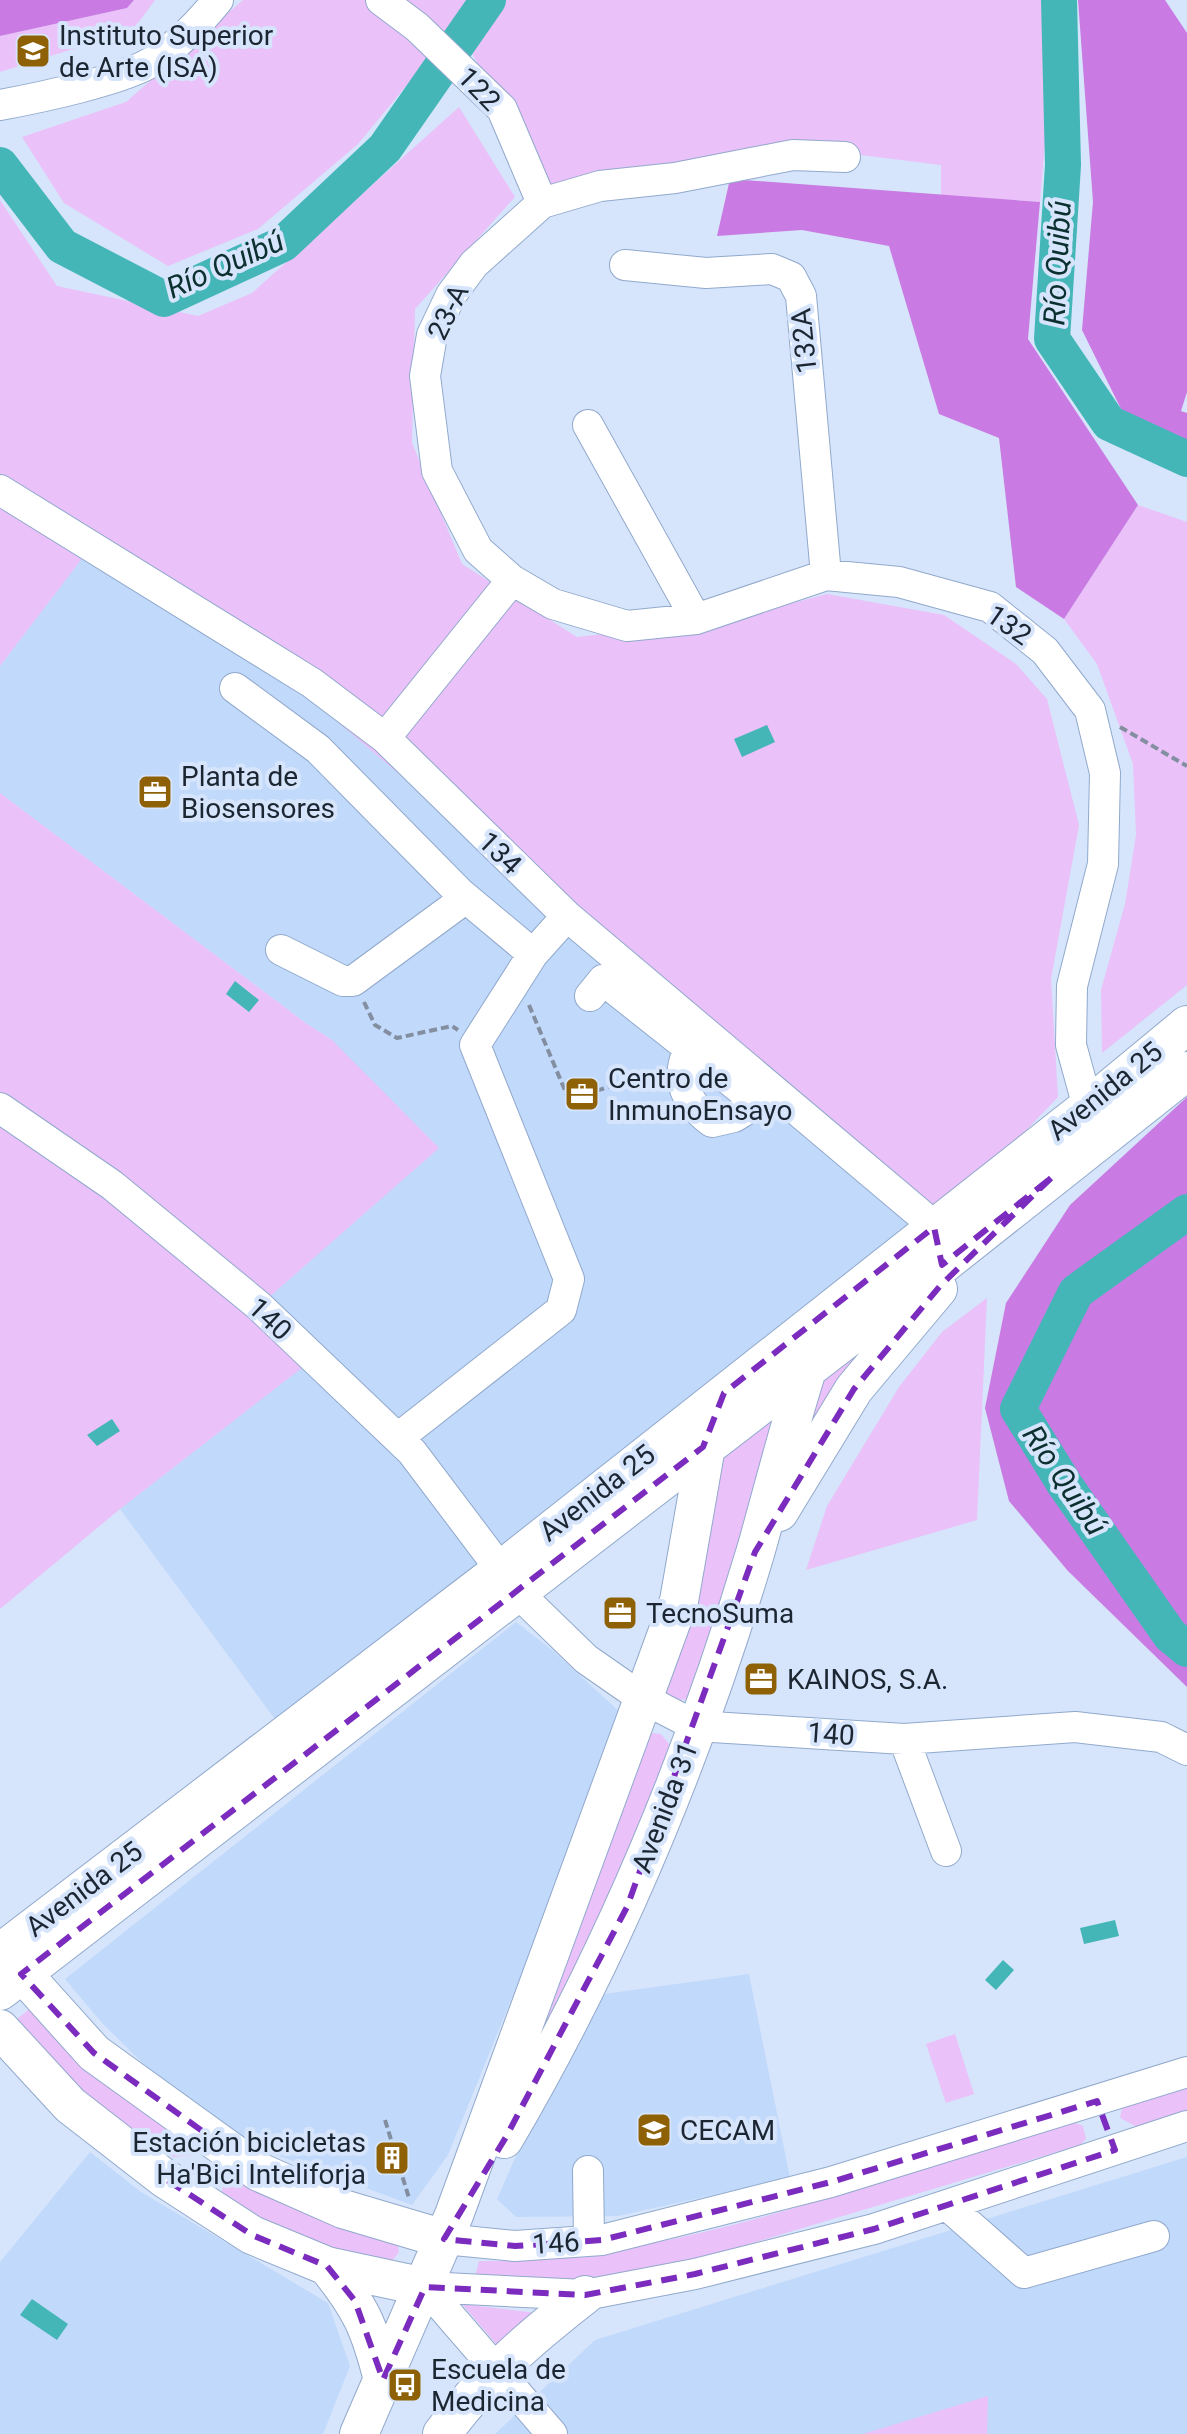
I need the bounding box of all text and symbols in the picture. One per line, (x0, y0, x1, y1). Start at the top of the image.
place label: Instituto Superior de Arte (ISA) (59, 19, 274, 84)
school or university icon: Instituto Superior de Arte (ISA) (14, 32, 52, 70)
street label: 122 (451, 61, 507, 117)
water label: Río Quibú (1036, 200, 1078, 326)
water label: Río Quibú (161, 223, 289, 305)
street label: 23-A (421, 279, 475, 345)
street label: 132A (784, 307, 824, 375)
street label: 132 (980, 598, 1038, 652)
place label: Planta de Biosensores (181, 760, 335, 825)
office icon: Planta de Biosensores (136, 773, 174, 811)
street label: 134 (472, 825, 529, 881)
street label: Avenida 25 (1041, 1035, 1169, 1147)
place label: Centro de InmunoEnsayo (608, 1062, 792, 1127)
office icon: Centro de InmunoEnsayo (563, 1075, 601, 1113)
street label: 140 (241, 1291, 299, 1347)
water label: Río Quibú (1016, 1419, 1114, 1541)
street label: Avenida 25 (533, 1438, 661, 1548)
office icon: TecnoSuma (601, 1594, 639, 1632)
place label: TecnoSuma (646, 1597, 794, 1630)
office icon: KAINOS, S.A. (742, 1660, 780, 1698)
place label: KAINOS, S.A. (787, 1663, 948, 1696)
street label: 140 (806, 1716, 856, 1752)
street label: Avenida 31 (625, 1737, 705, 1877)
street label: Avenida 25 (19, 1834, 149, 1944)
school or university icon: CECAM (635, 2111, 673, 2149)
place label: CECAM (680, 2114, 775, 2147)
place label: Estación bicicletas Ha'Bici Inteliforja (132, 2126, 366, 2191)
building icon: Estación bicicletas Ha'Bici Inteliforja (373, 2139, 411, 2177)
street label: 146 (531, 2225, 581, 2261)
place label: Escuela de Medicina (431, 2353, 566, 2418)
bus stop icon: Escuela de Medicina (386, 2366, 424, 2404)

